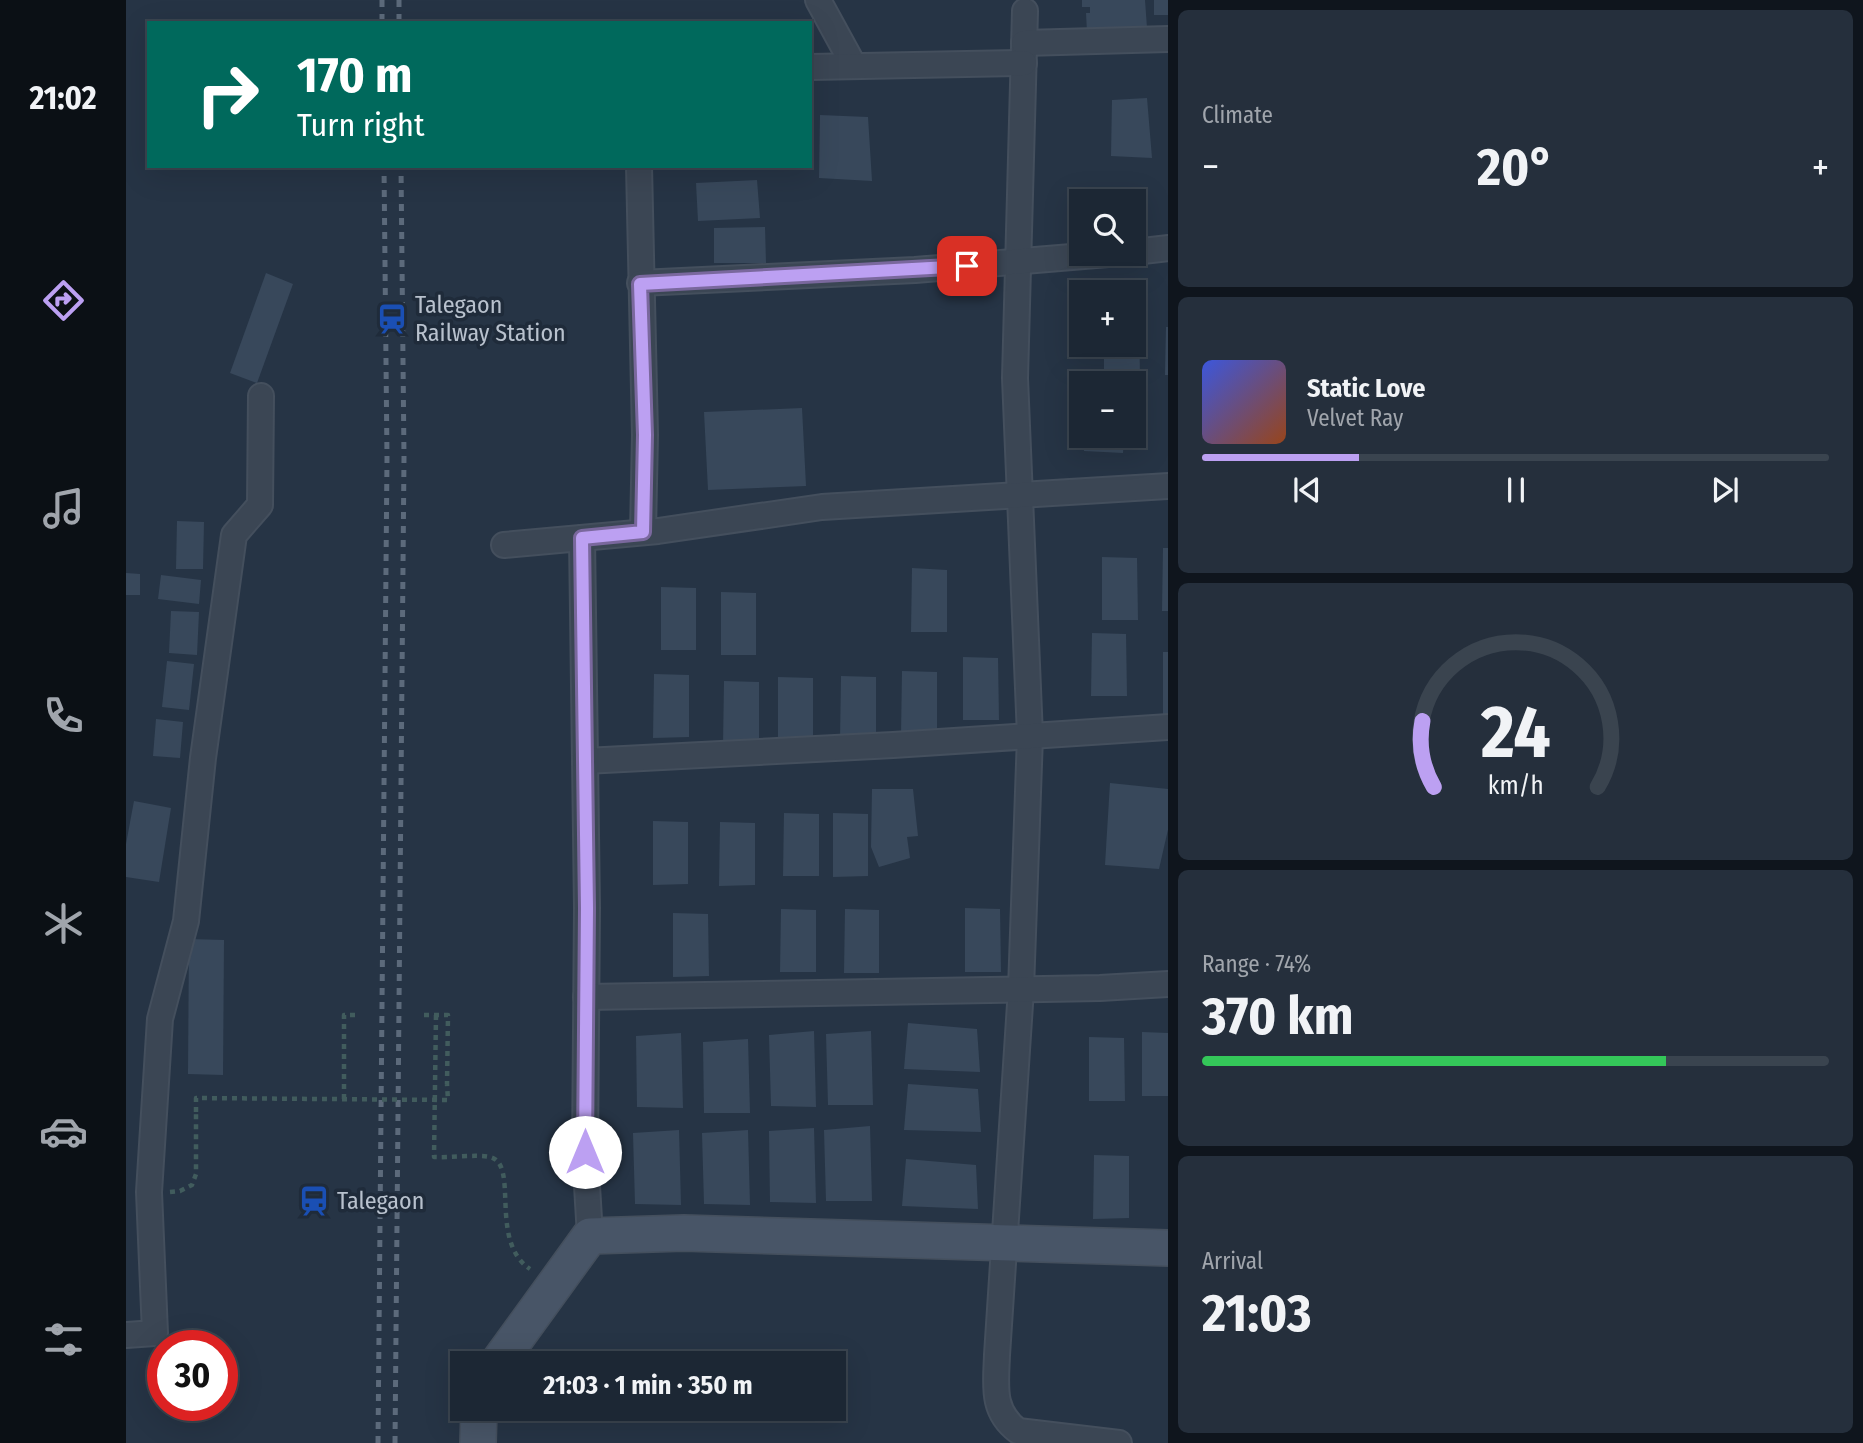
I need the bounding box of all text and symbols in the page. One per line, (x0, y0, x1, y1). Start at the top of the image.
text: 170 m (297, 46, 413, 105)
icon: right (182, 49, 273, 140)
text: 21:02 (29, 79, 97, 117)
text: Climate (1202, 101, 1273, 129)
text: Turn right (297, 106, 424, 144)
text: 20° (1477, 136, 1554, 199)
text: − (1202, 144, 1219, 190)
text: + (1812, 144, 1829, 190)
map controls (1069, 189, 1146, 448)
button: search (1069, 189, 1146, 266)
pin (937, 236, 997, 296)
icon: arrive (948, 247, 986, 285)
icon: directions (39, 276, 88, 325)
button: + (1069, 280, 1146, 357)
place label: Talegaon Railway Station (415, 291, 566, 347)
station icon: Talegaon Railway Station (375, 302, 409, 336)
button: − (1069, 371, 1146, 448)
text: Static Love (1307, 373, 1425, 404)
text: Velvet Ray (1307, 404, 1403, 432)
icon: previous (1288, 471, 1326, 509)
icon: pause (1497, 471, 1535, 509)
icon: next (1706, 471, 1744, 509)
icon: music (39, 484, 88, 533)
text: 24 (1480, 690, 1550, 777)
icon: phone (39, 691, 88, 740)
text: km/h (1488, 771, 1543, 801)
icon: climate (39, 899, 88, 948)
text: Range · 74% (1202, 950, 1311, 978)
text: 370 km (1202, 985, 1353, 1048)
icon: car (39, 1107, 88, 1156)
position arrow (548, 1115, 622, 1189)
station icon: Talegaon (297, 1184, 331, 1218)
place label: Talegaon (337, 1187, 424, 1215)
text: Arrival (1202, 1247, 1263, 1275)
text: 21:03 (1202, 1282, 1312, 1345)
icon: filters (39, 1315, 88, 1364)
speed limit sign: 30 (147, 1330, 238, 1421)
text: 21:03 · 1 min · 350 m (543, 1370, 753, 1401)

